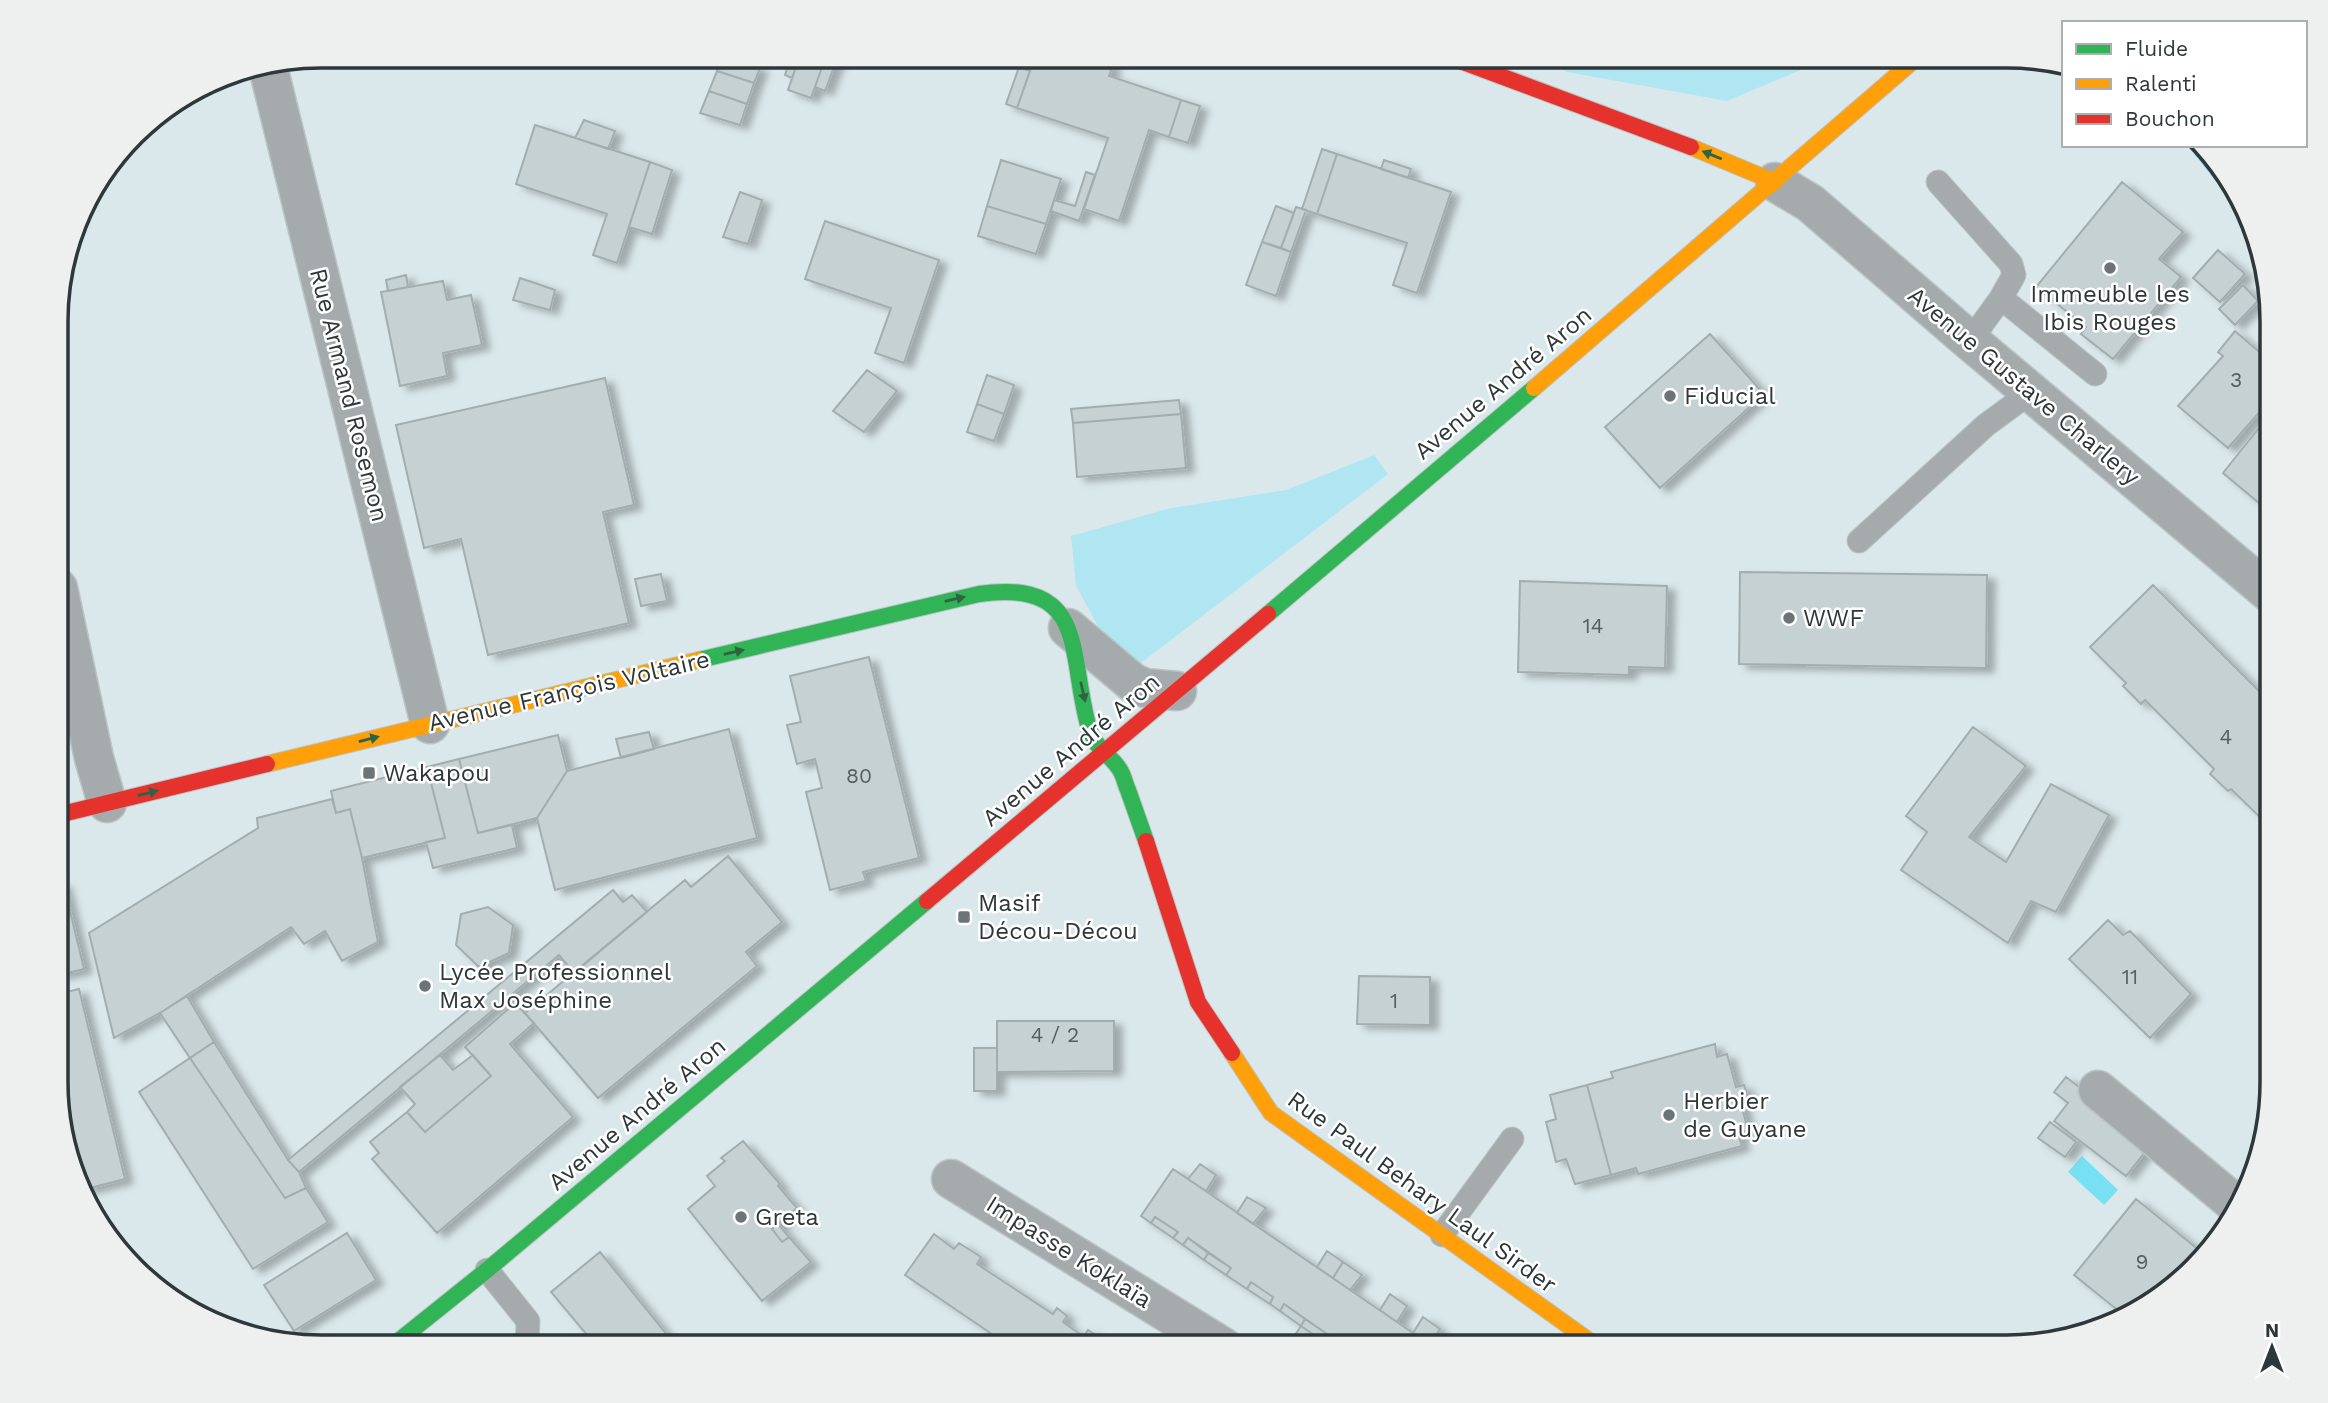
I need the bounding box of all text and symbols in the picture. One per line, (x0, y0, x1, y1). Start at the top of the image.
legend (2062, 21, 2307, 147)
text: Fluide (2125, 36, 2188, 61)
text: Ralenti (2125, 71, 2197, 96)
text: Bouchon (2125, 106, 2215, 131)
one-way arrow (1701, 150, 1722, 161)
marker: Immeuble les Ibis Rouges (2102, 260, 2118, 276)
street label: Rue Armand Rosemon (304, 265, 394, 525)
place label: Immeuble les Ibis Rouges (2030, 280, 2190, 336)
street label: Avenue Gustave Charlery (1903, 281, 2146, 492)
street label: Avenue André Aron (1409, 301, 1597, 465)
house number: 3 (2230, 367, 2242, 392)
place label: Fiducial (1684, 382, 1776, 410)
marker: Fiducial (1662, 388, 1678, 404)
one-way arrow (944, 593, 966, 604)
place label: WWF (1803, 604, 1864, 632)
marker: WWF (1781, 610, 1797, 626)
house number: 14 (1582, 613, 1604, 638)
street label: Avenue François Voltaire (426, 645, 712, 737)
one-way arrow (723, 646, 745, 657)
street label: Avenue André Aron (977, 668, 1165, 832)
one-way arrow (1077, 681, 1088, 703)
house number: 4 (2220, 724, 2232, 749)
one-way arrow (358, 733, 380, 744)
place label: Wakapou (383, 759, 490, 787)
house number: 80 (846, 763, 872, 788)
marker: Wakapou (361, 765, 377, 781)
one-way arrow (137, 787, 159, 798)
place label: Masif Décou-Décou (978, 889, 1138, 945)
marker: Masif Décou-Décou (956, 909, 972, 925)
place label: Lycée Professionnel Max Joséphine (439, 958, 672, 1014)
house number: 11 (2122, 964, 2138, 989)
marker: Lycée Professionnel Max Joséphine (417, 978, 433, 994)
house number: 1 (1390, 988, 1398, 1013)
house number: 4 / 2 (1031, 1022, 1079, 1047)
street label: Avenue André Aron (543, 1032, 731, 1196)
street label: Rue Paul Behary Laul Sirder (1282, 1085, 1562, 1299)
place label: Herbier de Guyane (1683, 1087, 1807, 1143)
marker: Herbier de Guyane (1661, 1107, 1677, 1123)
street label: Impasse Koklaïa (981, 1190, 1157, 1314)
place label: Greta (755, 1203, 819, 1231)
marker: Greta (733, 1209, 749, 1225)
house number: 9 (2136, 1249, 2148, 1274)
north arrow (2237, 1312, 2307, 1382)
text: N (2265, 1319, 2279, 1342)

